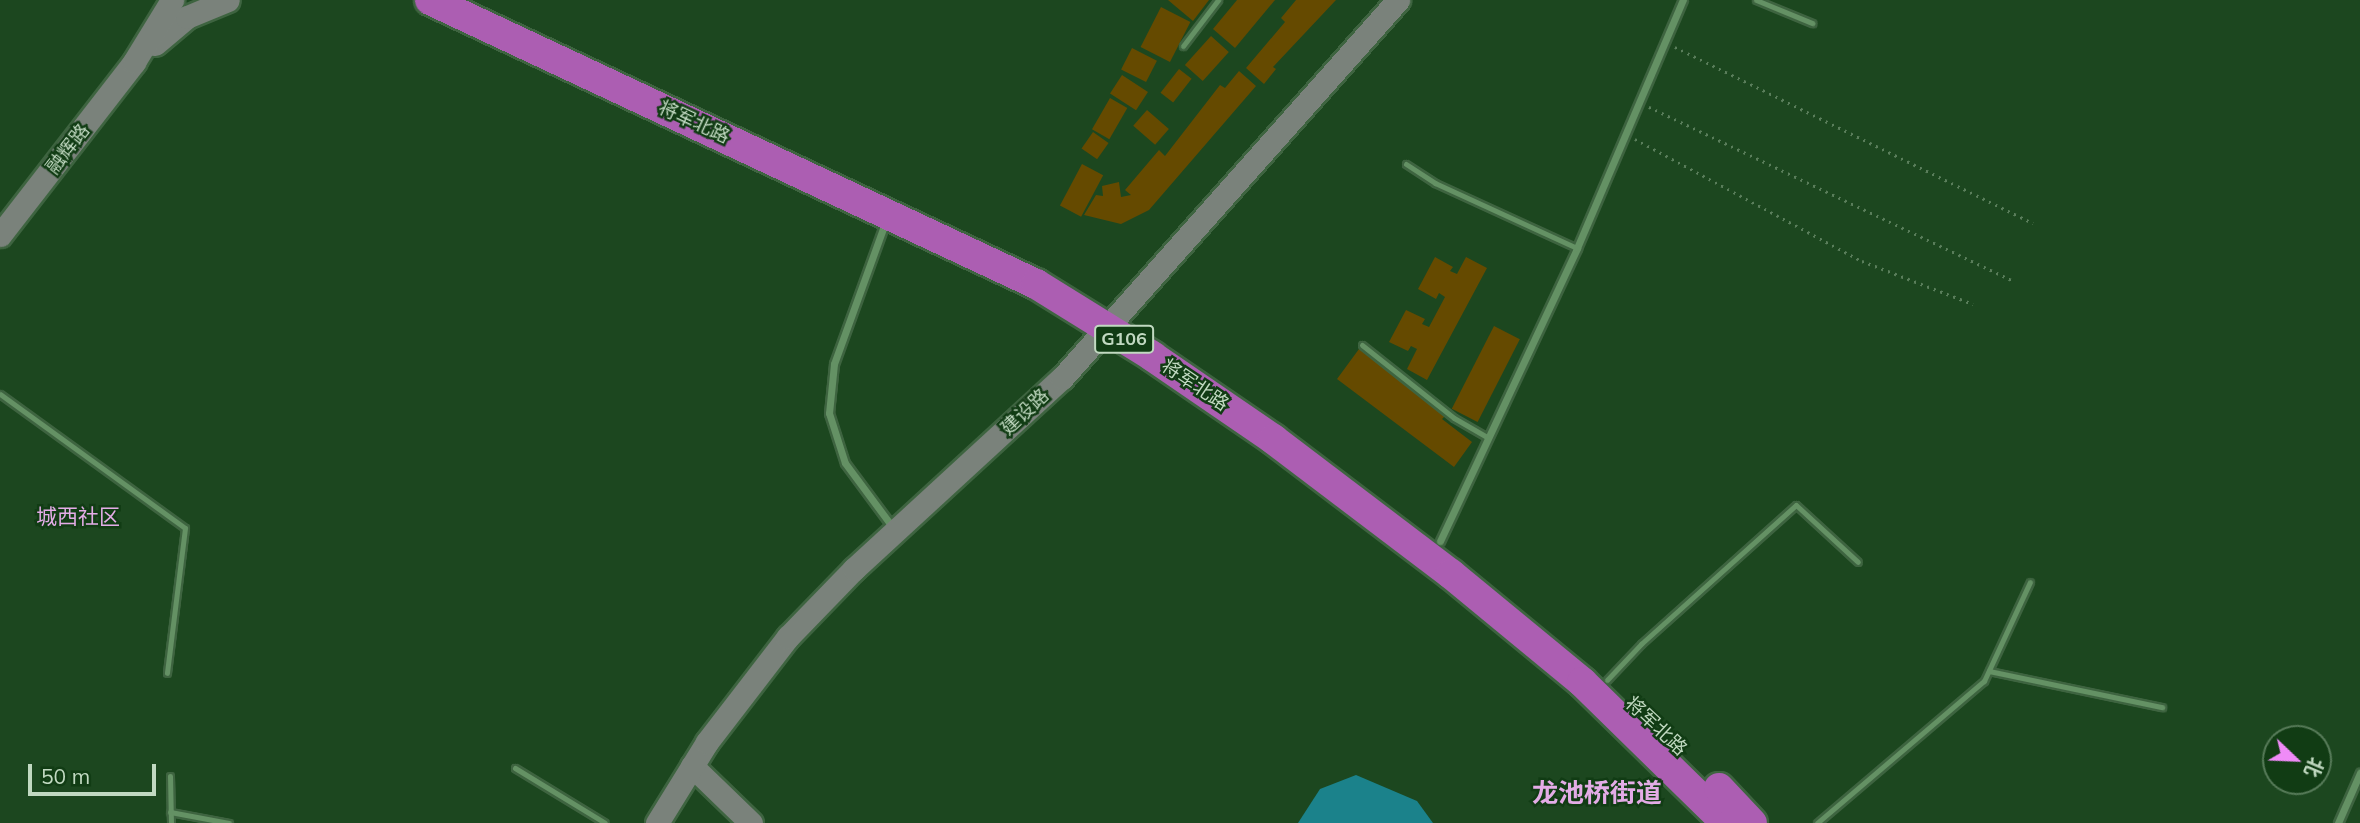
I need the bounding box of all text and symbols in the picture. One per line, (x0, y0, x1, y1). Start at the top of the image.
street label: 将军北路 (655, 96, 733, 148)
street label: 融辉路 (41, 120, 95, 178)
road number: G106 (1092, 324, 1156, 354)
street label: 将军北路 (1157, 354, 1233, 416)
street label: 建设路 (996, 384, 1054, 440)
district label: 城西社区 (36, 503, 120, 529)
street label: 将军北路 (1620, 692, 1692, 760)
north arrow (2262, 725, 2332, 795)
scale bar (32, 750, 159, 794)
text: 北 (2300, 754, 2329, 781)
text: 50 m (41, 763, 90, 789)
district label: 龙池桥街道 (1532, 777, 1662, 809)

